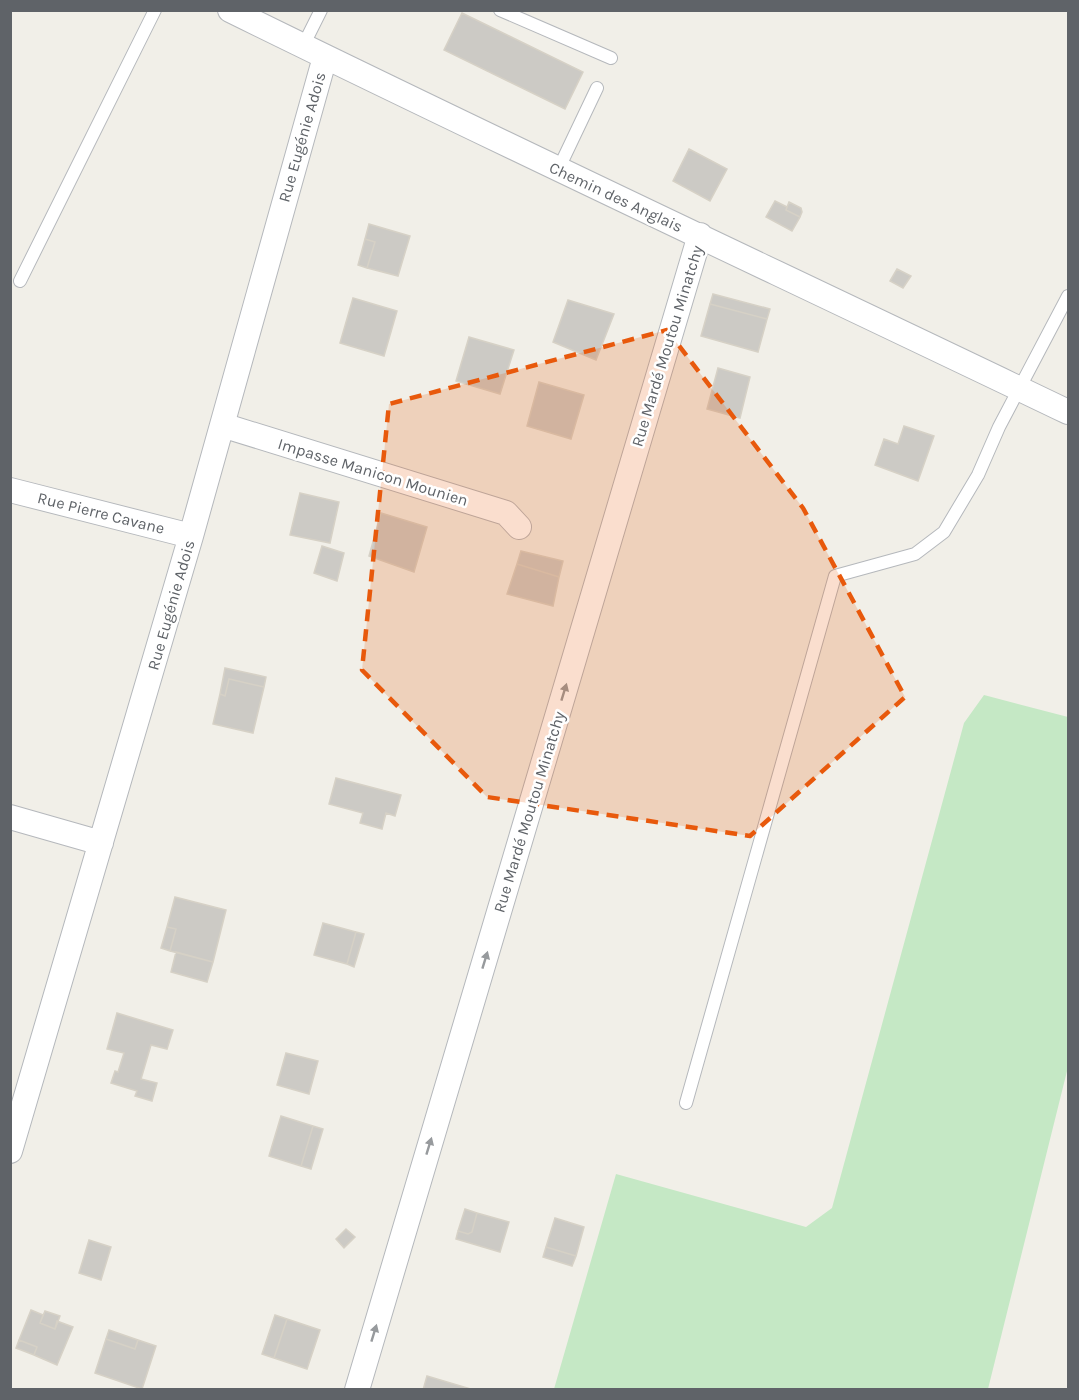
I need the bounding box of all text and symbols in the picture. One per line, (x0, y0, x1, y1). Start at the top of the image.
street label: Rue Eugénie Adois (274, 70, 330, 204)
street label: Chemin des Anglais (546, 158, 686, 236)
street label: Rue Mardé Moutou Minatchy (627, 243, 707, 449)
street label: Impasse Manicon Mounien (276, 434, 470, 510)
street label: Rue Pierre Cavane (36, 488, 166, 538)
street label: Rue Eugénie Adois (143, 538, 199, 672)
one-way arrow (560, 683, 569, 701)
street label: Rue Mardé Moutou Minatchy (489, 709, 569, 915)
one-way arrow (481, 950, 490, 968)
one-way arrow (425, 1137, 434, 1155)
one-way arrow (370, 1324, 379, 1342)

